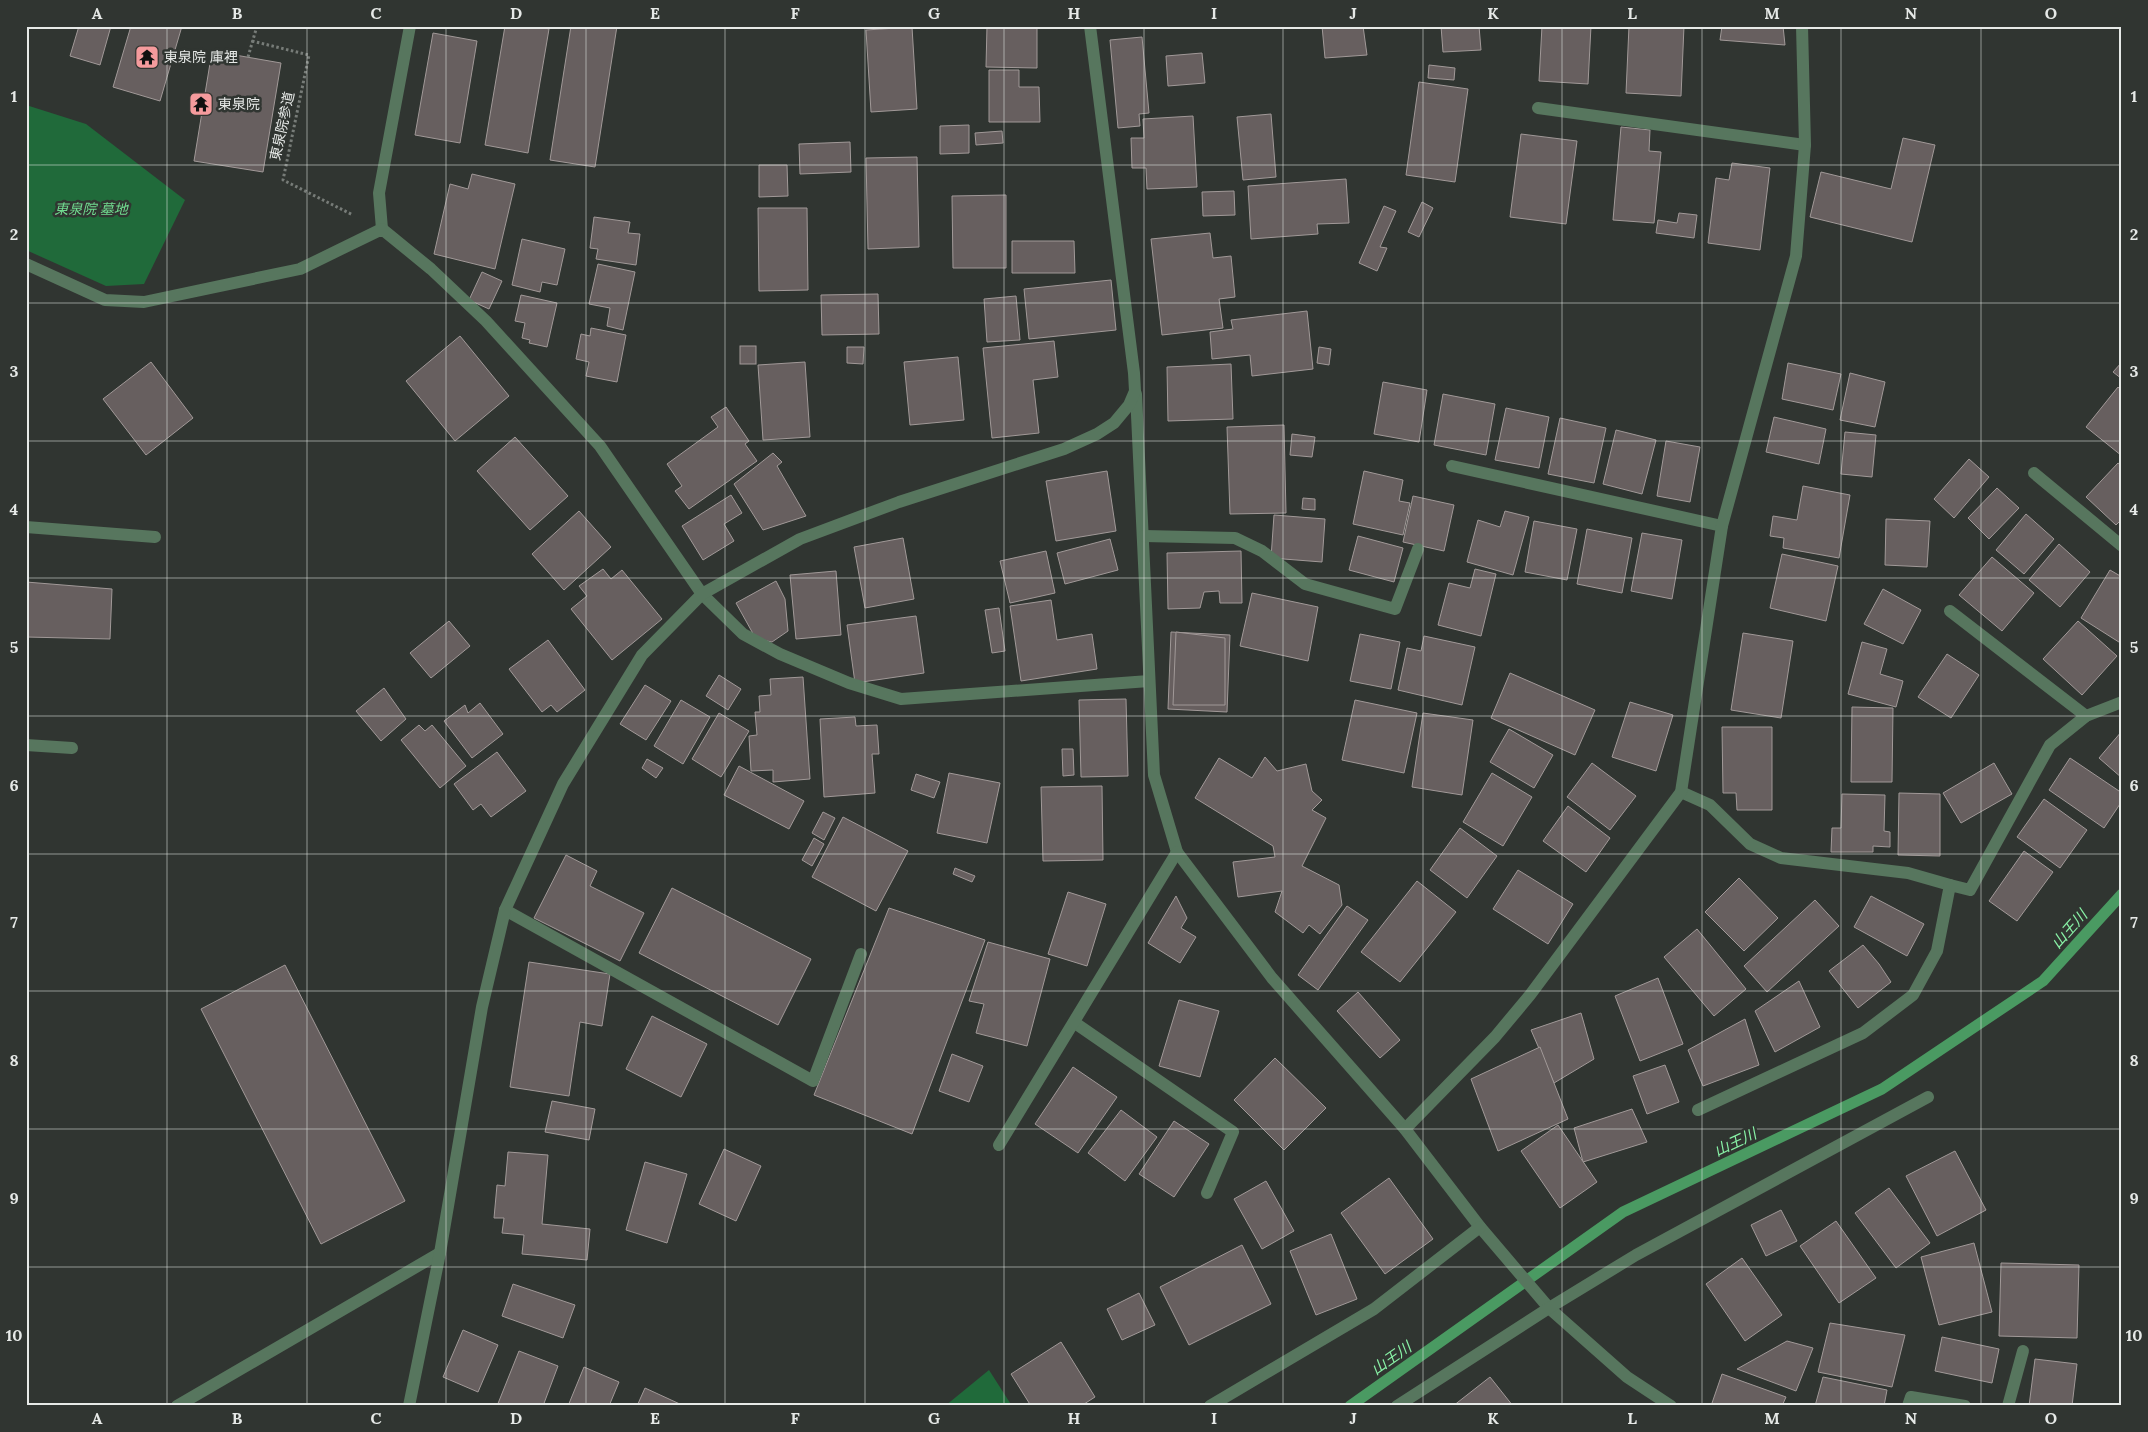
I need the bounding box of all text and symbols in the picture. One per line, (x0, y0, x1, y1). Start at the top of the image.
text: A (92, 3, 103, 23)
text: B (232, 3, 243, 23)
text: C (370, 3, 382, 23)
text: D (510, 3, 522, 23)
text: E (650, 3, 660, 23)
text: F (790, 3, 800, 23)
text: G (928, 3, 940, 23)
text: H (1068, 3, 1081, 23)
text: I (1211, 3, 1217, 23)
text: J (1349, 3, 1357, 23)
text: K (1487, 3, 1499, 23)
text: L (1627, 3, 1637, 23)
text: M (1764, 3, 1780, 23)
text: N (1905, 3, 1917, 23)
text: O (2045, 3, 2057, 23)
temple icon: 東泉院 庫裡 (134, 44, 160, 70)
place label: 東泉院 庫裡 (164, 48, 238, 66)
text: 1 (11, 86, 17, 106)
text: 1 (2131, 86, 2137, 106)
street label: 東泉院参道 (266, 90, 298, 162)
temple icon: 東泉院 (188, 91, 214, 117)
place label: 東泉院 (218, 95, 260, 113)
park label: 東泉院 墓地 (54, 200, 130, 218)
text: 2 (10, 224, 18, 244)
text: 2 (2130, 224, 2138, 244)
text: 3 (10, 361, 19, 381)
text: 3 (2130, 361, 2139, 381)
text: 4 (10, 499, 19, 519)
text: 4 (2130, 499, 2139, 519)
text: 5 (10, 637, 19, 657)
text: 5 (2130, 637, 2139, 657)
text: 6 (9, 775, 19, 795)
text: 6 (2129, 775, 2139, 795)
water label: 山王川 (2047, 904, 2092, 952)
text: 7 (10, 912, 18, 932)
text: 7 (2130, 912, 2138, 932)
text: 8 (9, 1050, 19, 1070)
text: 8 (2129, 1050, 2139, 1070)
water label: 山王川 (1711, 1123, 1761, 1160)
text: 9 (9, 1188, 19, 1208)
text: 9 (2129, 1188, 2139, 1208)
text: 10 (6, 1325, 22, 1345)
text: 10 (2126, 1325, 2142, 1345)
water label: 山王川 (1367, 1336, 1417, 1379)
text: A (92, 1408, 103, 1428)
text: B (232, 1408, 243, 1428)
text: C (370, 1408, 382, 1428)
text: D (510, 1408, 522, 1428)
text: E (650, 1408, 660, 1428)
text: F (790, 1408, 800, 1428)
text: G (928, 1408, 940, 1428)
text: H (1068, 1408, 1081, 1428)
text: I (1211, 1408, 1217, 1428)
text: J (1349, 1408, 1357, 1428)
text: K (1487, 1408, 1499, 1428)
text: L (1627, 1408, 1637, 1428)
text: M (1764, 1408, 1780, 1428)
text: N (1905, 1408, 1917, 1428)
text: O (2045, 1408, 2057, 1428)

